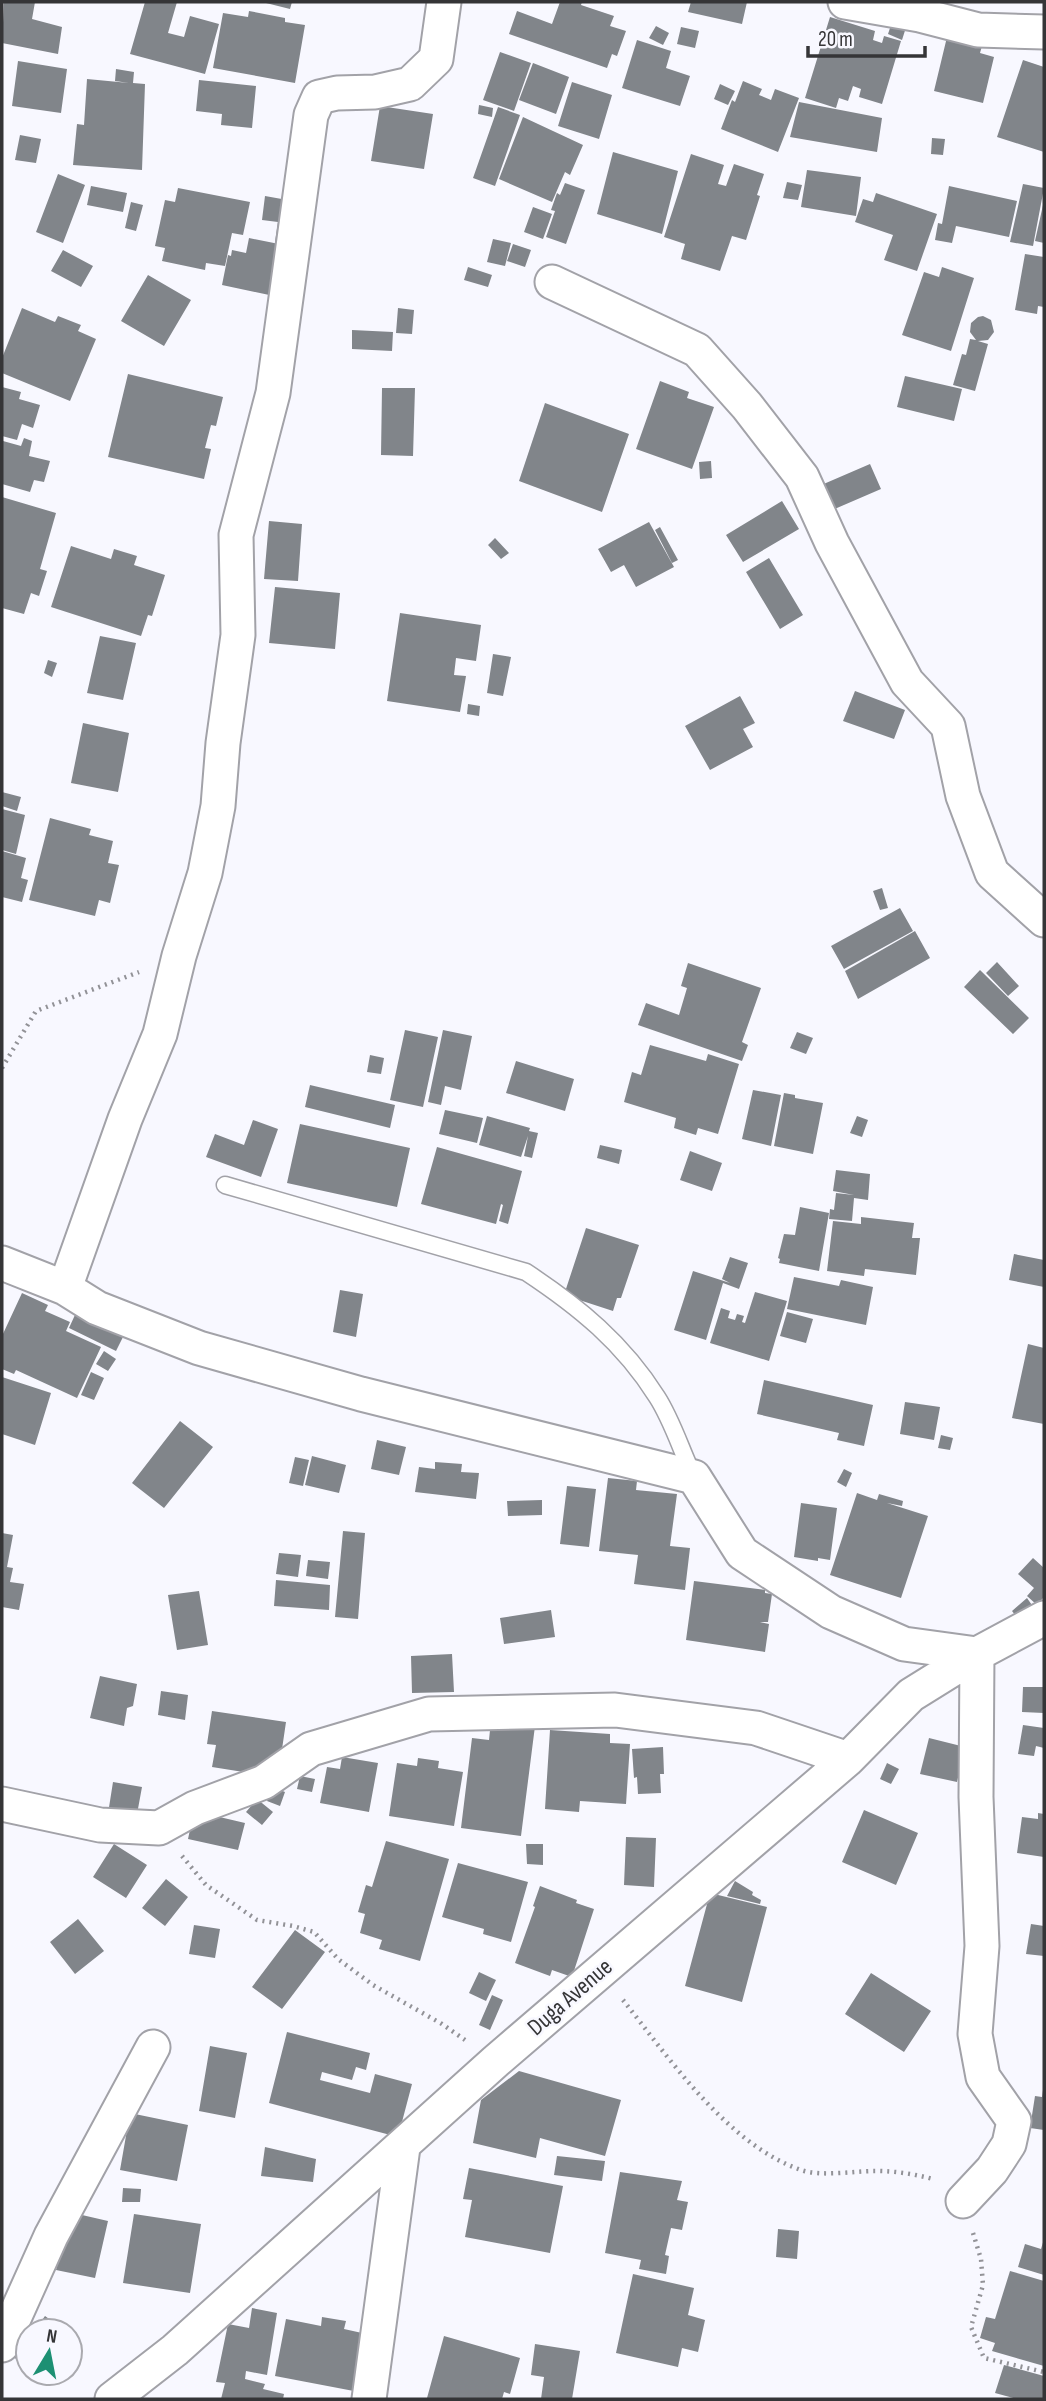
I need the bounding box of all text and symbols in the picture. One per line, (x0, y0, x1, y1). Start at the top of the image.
scale bar (808, 14, 925, 58)
text: 20 m (818, 27, 853, 52)
street label: Duga Avenue (522, 1952, 618, 2042)
north arrow (14, 2317, 84, 2387)
text: N (45, 2325, 59, 2349)

